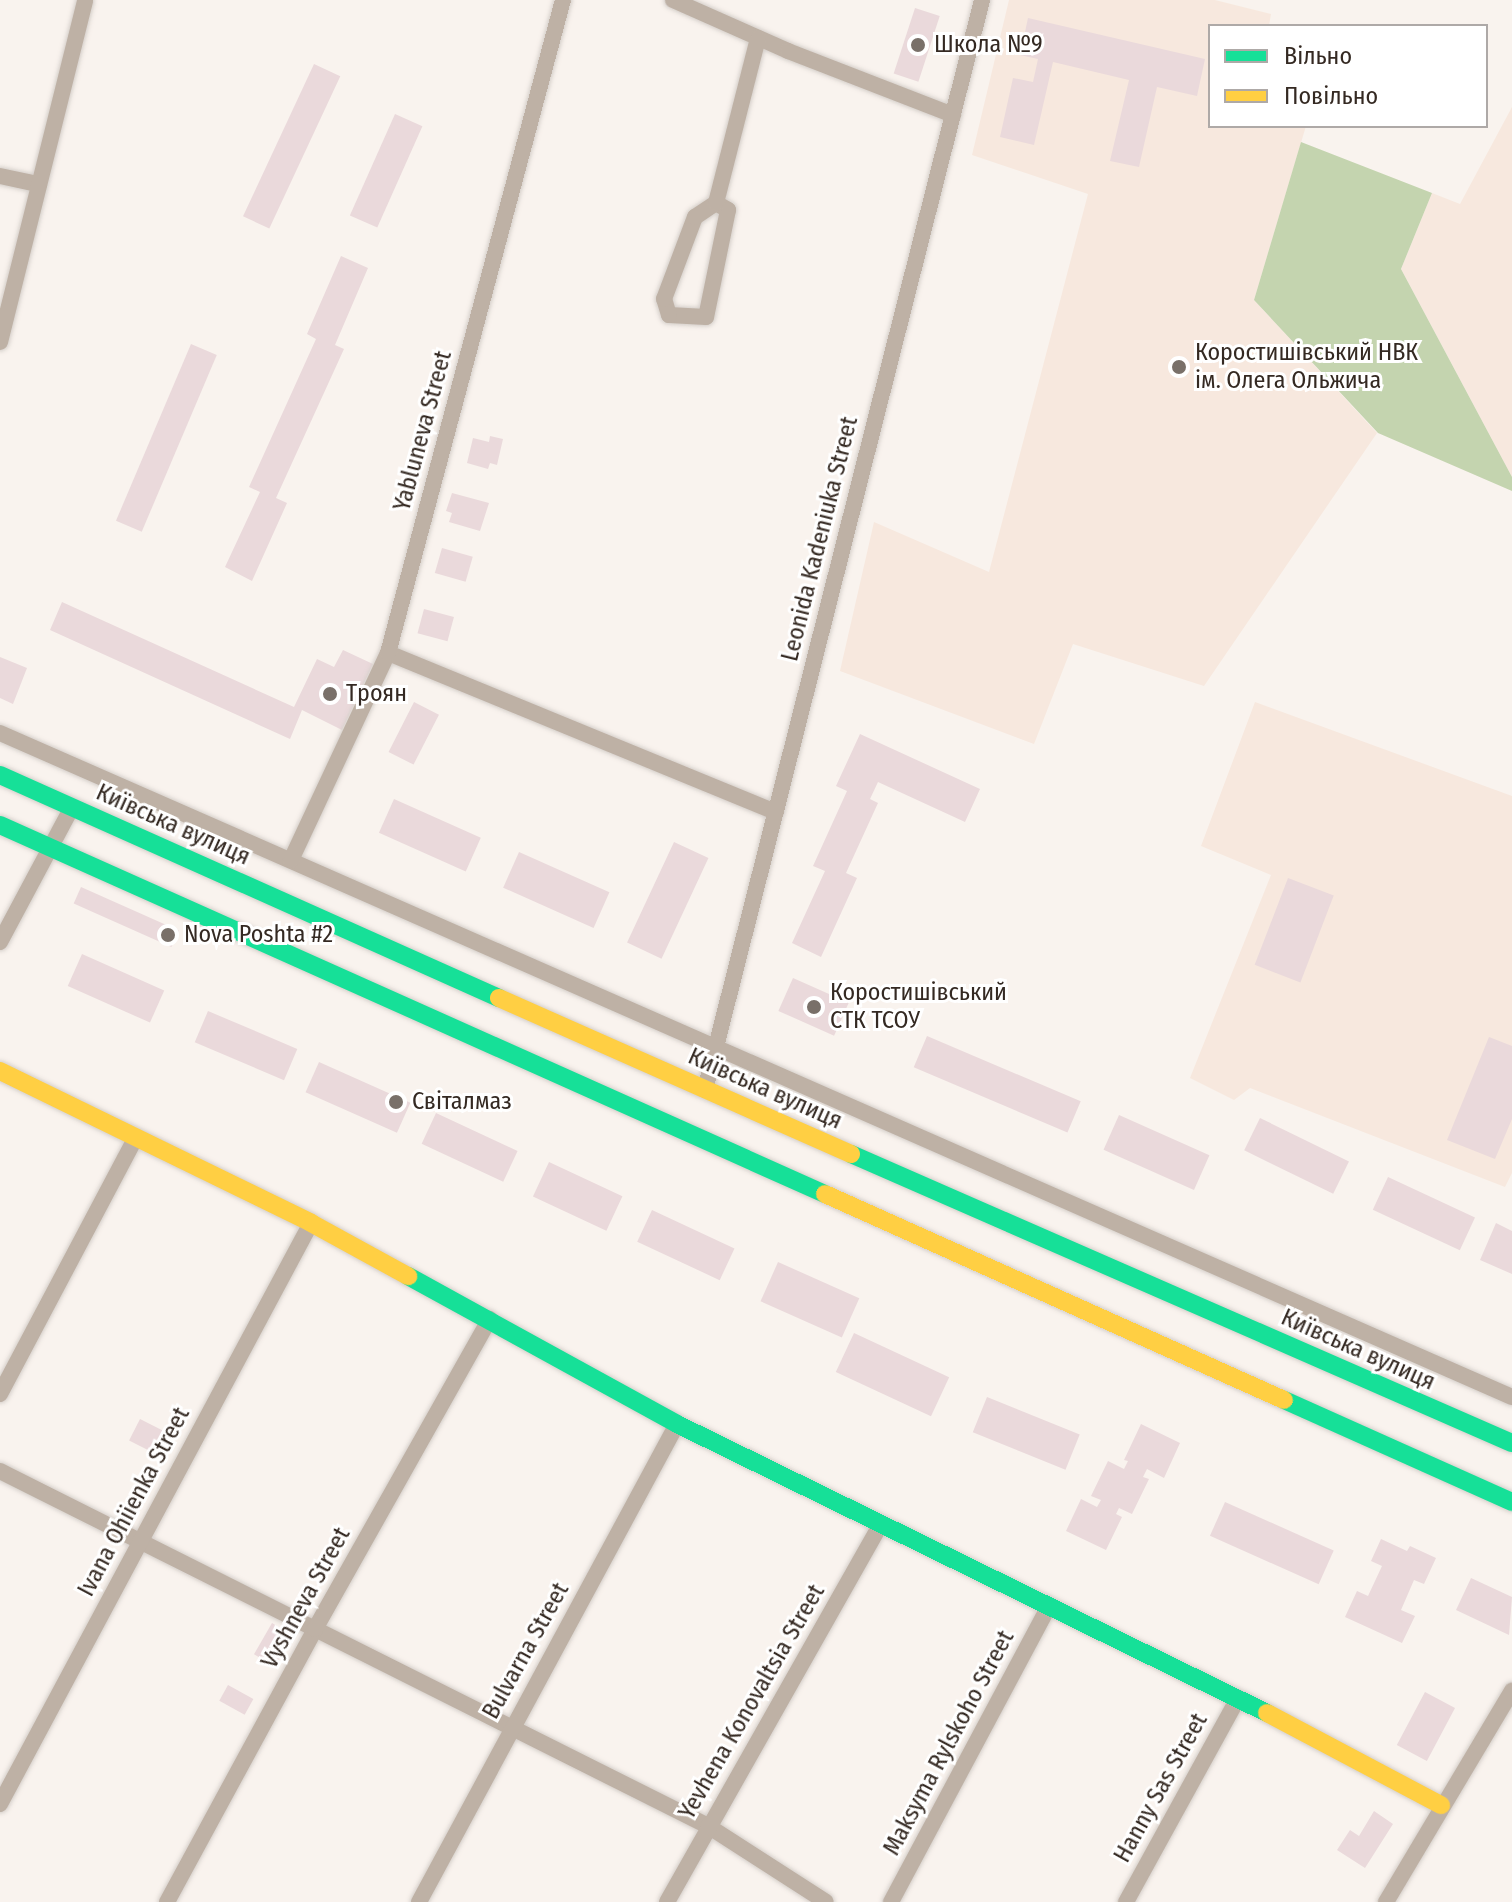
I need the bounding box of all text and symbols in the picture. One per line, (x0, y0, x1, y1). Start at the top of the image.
legend (1208, 24, 1488, 128)
place label: Школа №9 (934, 31, 1043, 59)
marker: Школа №9 (909, 36, 927, 54)
text: Вільно (1284, 42, 1352, 70)
text: Повільно (1284, 82, 1378, 110)
place label: Коростишівський НВК ім. Олега Ольжича (1195, 339, 1418, 395)
street label: Yabluneva Street (388, 348, 458, 514)
marker: Коростишівський НВК ім. Олега Ольжича (1170, 358, 1188, 376)
street label: Leonida Kadeniuka Street (776, 414, 864, 664)
place label: Троян (346, 680, 407, 708)
marker: Троян (321, 685, 339, 703)
street label: Київська вулиця (92, 778, 254, 872)
place label: Nova Poshta #2 (184, 921, 333, 949)
marker: Nova Poshta #2 (159, 926, 177, 944)
place label: Коростишівський СТК ТСОУ (830, 979, 1007, 1035)
marker: Коростишівський СТК ТСОУ (805, 998, 823, 1016)
street label: Київська вулиця (684, 1042, 846, 1136)
place label: Світалмаз (412, 1088, 512, 1116)
marker: Світалмаз (387, 1093, 405, 1111)
street label: Київська вулиця (1277, 1303, 1439, 1397)
street label: Ivana Ohiienka Street (72, 1403, 196, 1601)
street label: Vyshneva Street (255, 1523, 357, 1673)
street label: Bulvarna Street (477, 1578, 575, 1724)
street label: Yevhena Konovaltsia Street (673, 1579, 831, 1825)
street label: Maksyma Rylskoho Street (878, 1626, 1020, 1860)
street label: Hanny Sas Street (1108, 1708, 1214, 1868)

